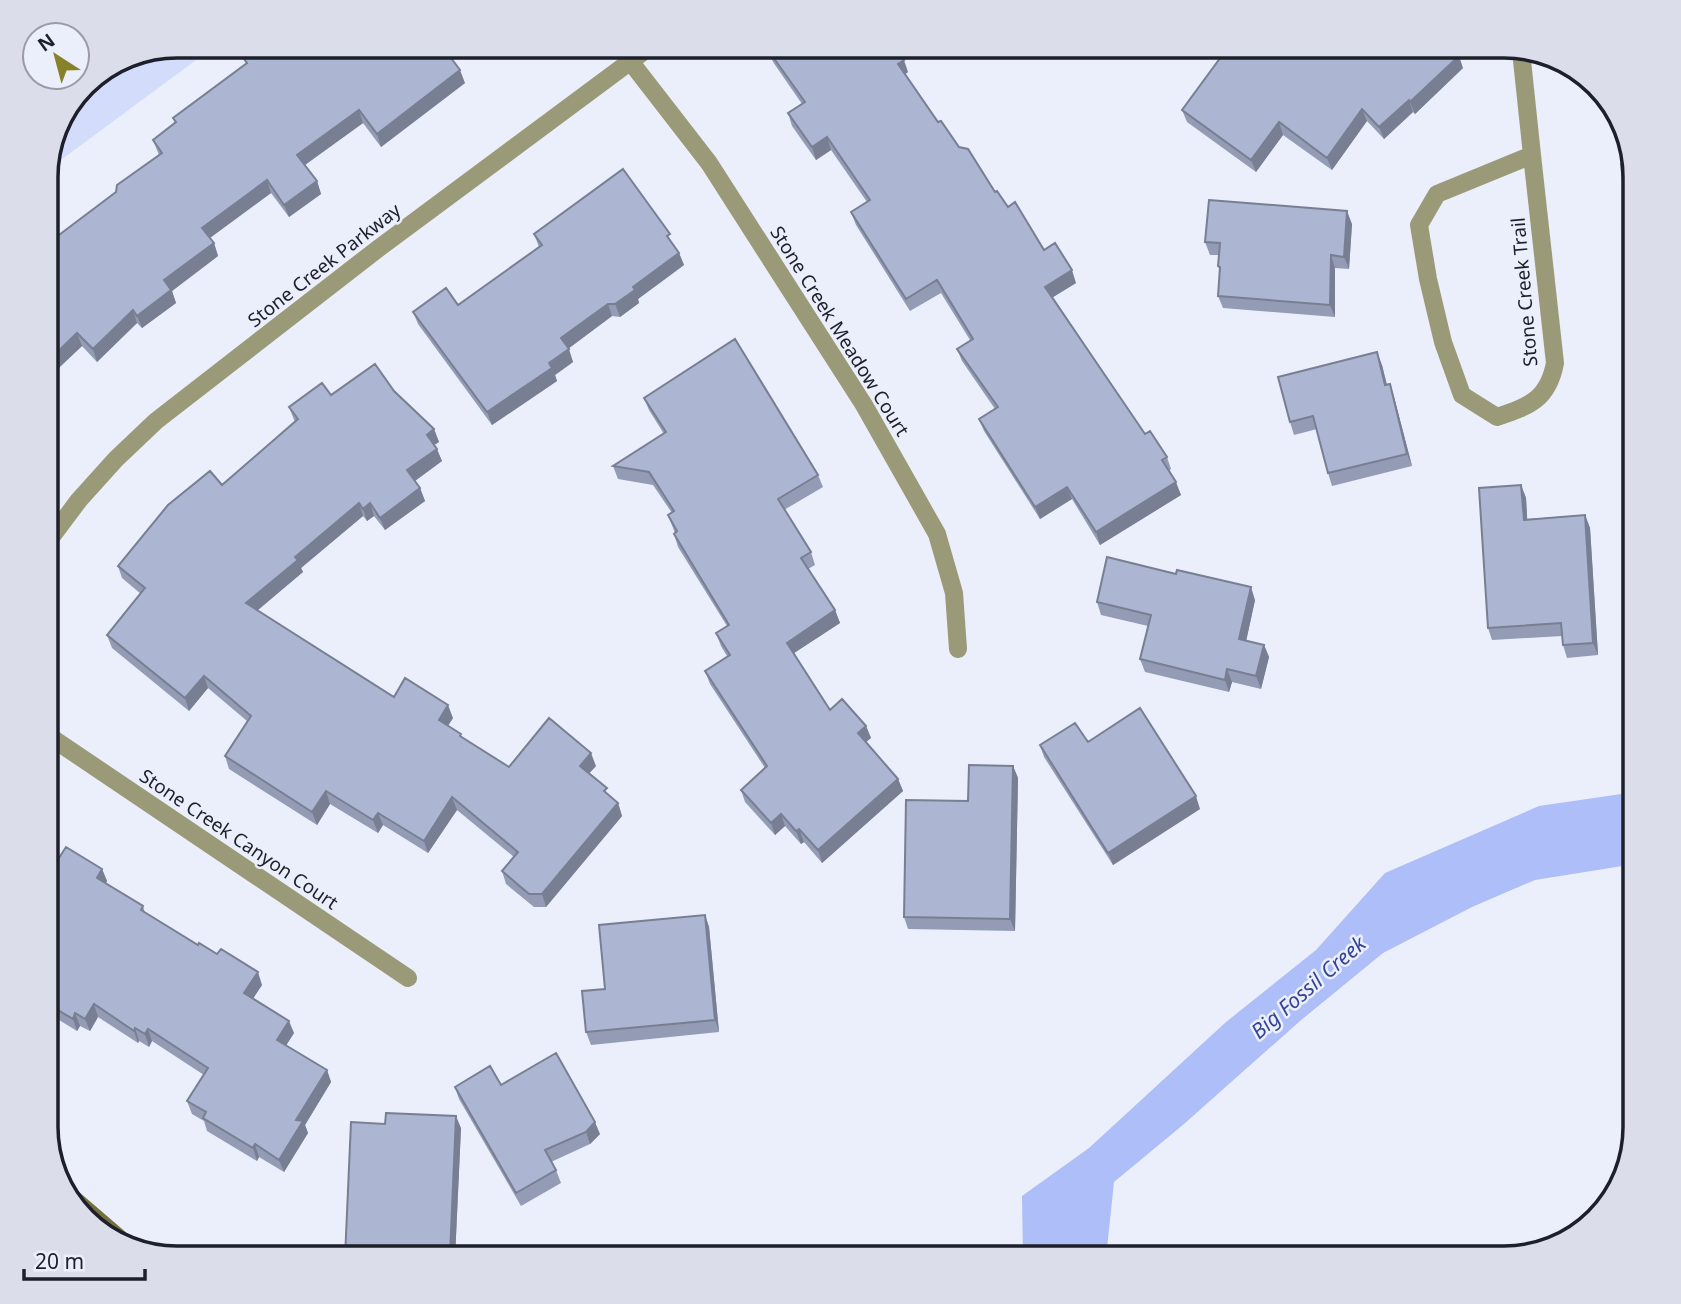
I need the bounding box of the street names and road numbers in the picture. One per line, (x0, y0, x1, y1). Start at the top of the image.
street label: Stone Creek Parkway (242, 197, 406, 333)
street label: Stone Creek Trail (1505, 216, 1543, 368)
street label: Stone Creek Meadow Court (764, 221, 916, 441)
street label: Stone Creek Canyon Court (135, 763, 344, 915)

